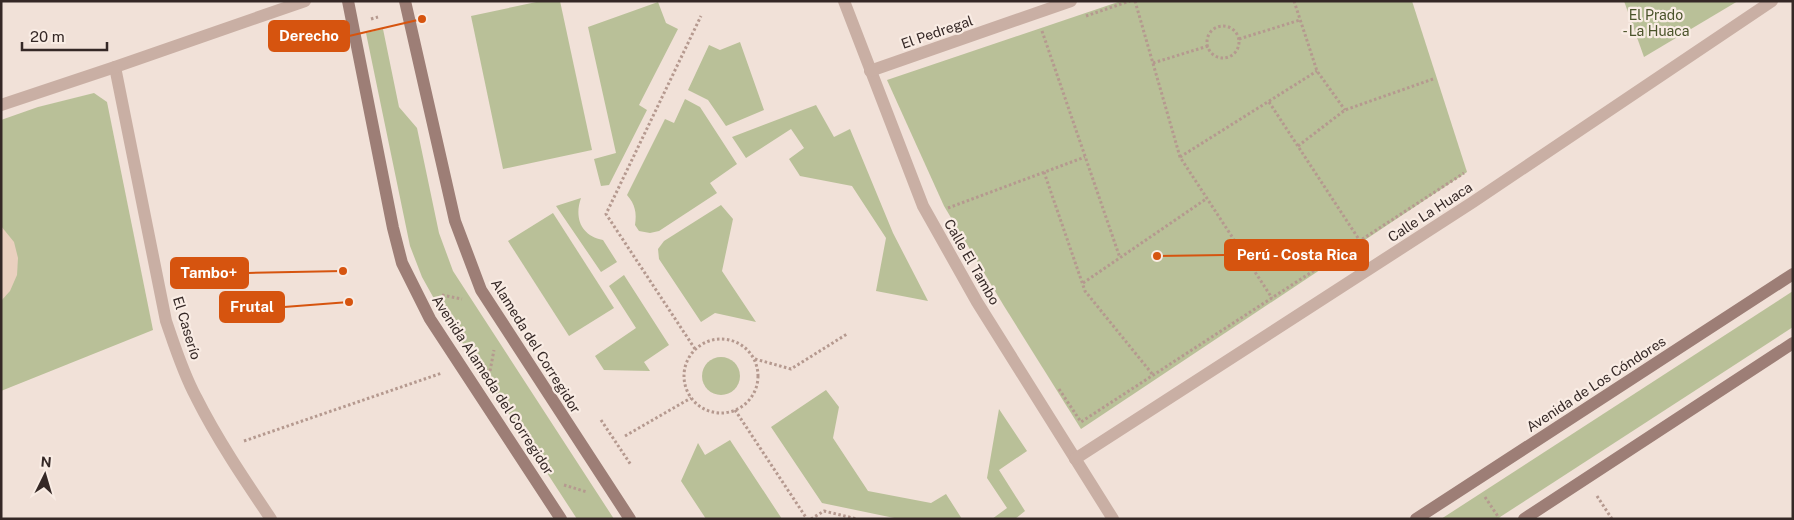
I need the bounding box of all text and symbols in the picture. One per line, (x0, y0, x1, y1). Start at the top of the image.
park label: El Prado - La Huaca (1622, 7, 1690, 39)
street label: El Pedregal (899, 12, 975, 52)
scale bar (22, 20, 108, 52)
callout: Derecho (269, 21, 349, 51)
text: Derecho (279, 27, 339, 44)
text: 20 m (30, 28, 65, 45)
street label: Calle La Huaca (1385, 179, 1475, 245)
street label: Calle El Tambo (941, 216, 1003, 308)
callout: Perú - Costa Rica (1225, 240, 1368, 270)
text: Perú - Costa Rica (1237, 246, 1357, 263)
callout: Tambo+ (171, 258, 248, 288)
text: Tambo+ (181, 264, 237, 281)
street label: Alameda del Corregidor (488, 276, 584, 416)
callout: Frutal (220, 292, 284, 322)
street label: Avenida Alameda del Corregidor (429, 292, 557, 478)
street label: El Caserío (170, 295, 204, 362)
text: Frutal (230, 298, 274, 315)
street label: Avenida de Los Cóndores (1523, 333, 1669, 435)
north arrow (20, 450, 70, 500)
text: N (40, 454, 52, 470)

